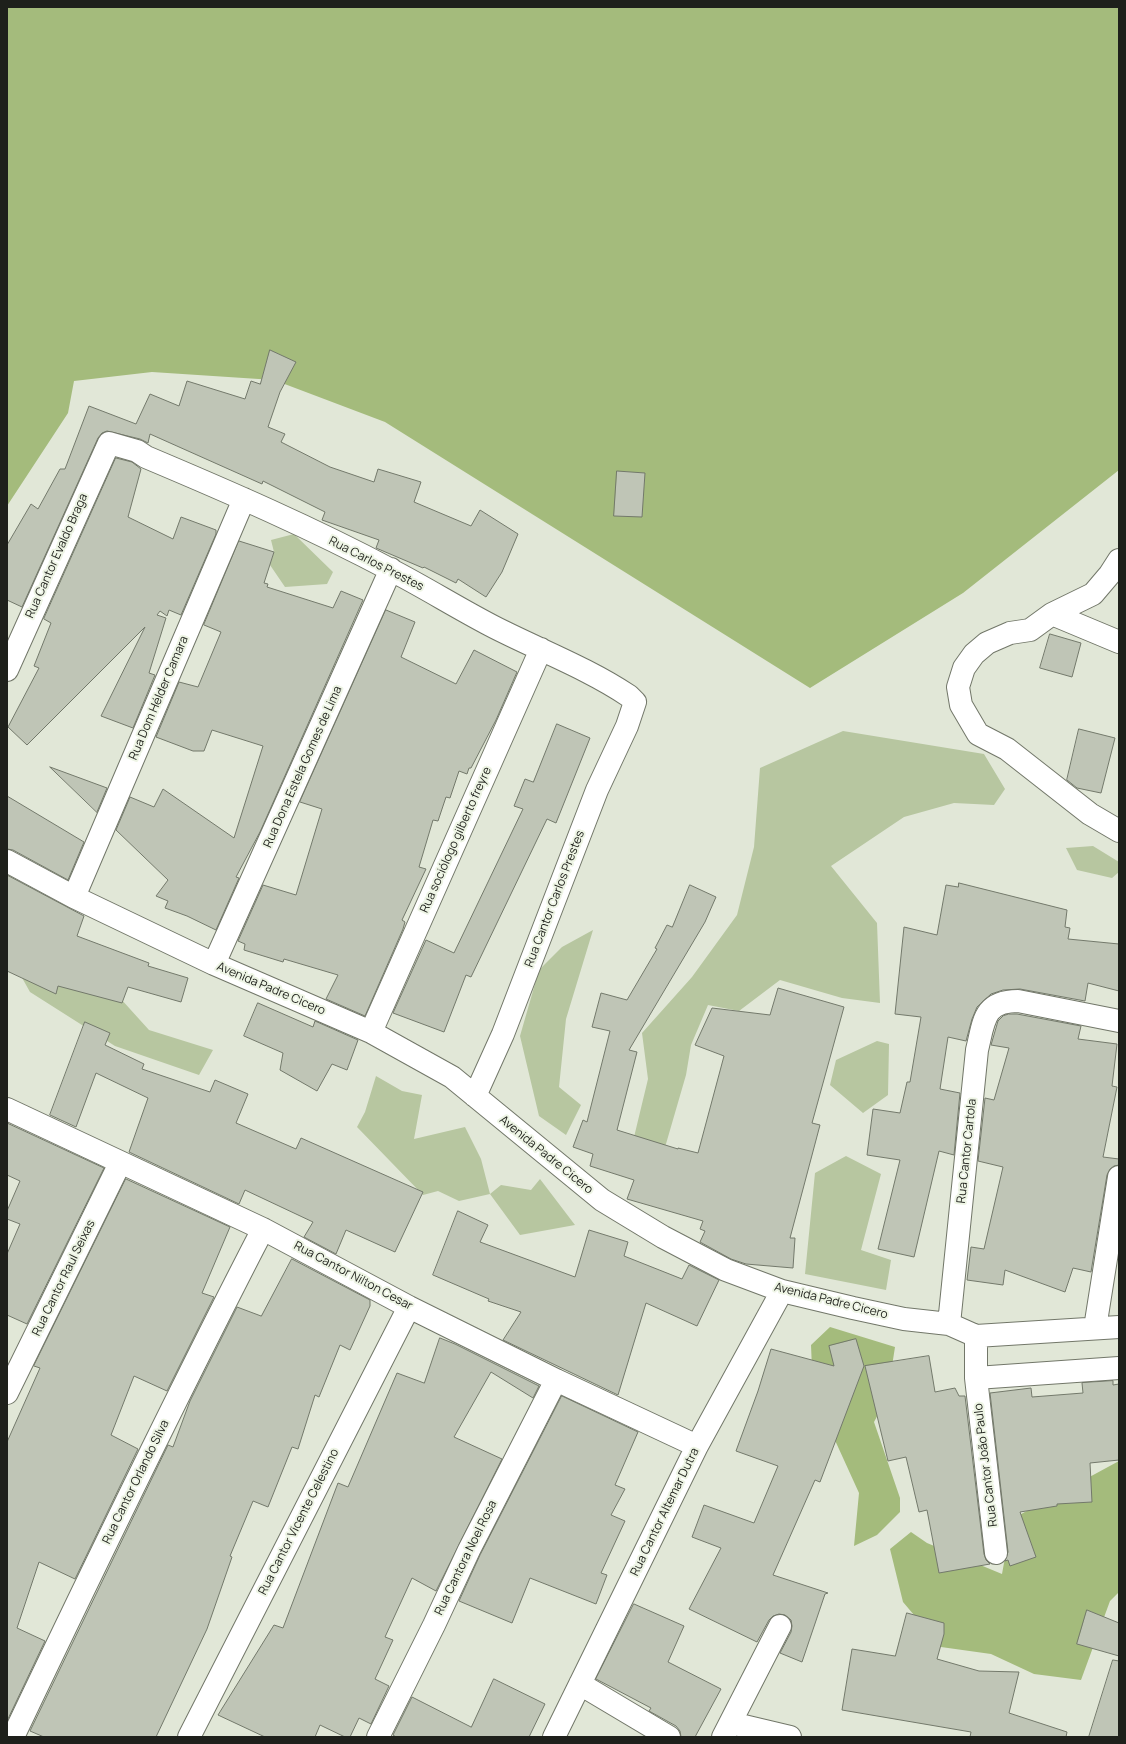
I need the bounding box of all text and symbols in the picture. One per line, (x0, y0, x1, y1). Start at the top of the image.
street label: Rua Cantor Evaldo Braga (23, 491, 91, 621)
street label: Rua Carlos Prestes (326, 534, 426, 594)
street label: Rua Dom Hélder Camara (126, 634, 192, 762)
street label: Rua Dona Estela Gomes de Lima (261, 684, 345, 850)
street label: Rua sociólogo gilberto freyre (417, 765, 495, 915)
street label: Rua Cantor Carlos Prestes (522, 829, 588, 969)
street label: Avenida Padre Cicero (215, 960, 327, 1018)
street label: Rua Cantor Cartola (954, 1098, 980, 1204)
street label: Avenida Padre Cicero (496, 1113, 596, 1197)
street label: Rua Cantor Raul Seixas (30, 1218, 98, 1338)
street label: Rua Cantor Nilton Cesar (291, 1239, 415, 1313)
street label: Avenida Padre Cicero (773, 1280, 889, 1322)
street label: Rua Cantor João Paulo (971, 1403, 1001, 1527)
street label: Rua Cantor Orlando Silva (100, 1418, 172, 1546)
street label: Rua Cantor Vicente Celestino (256, 1446, 342, 1598)
street label: Rua Cantor Altemar Dutra (628, 1446, 702, 1578)
street label: Rua Cantora Noel Rosa (432, 1498, 500, 1618)

